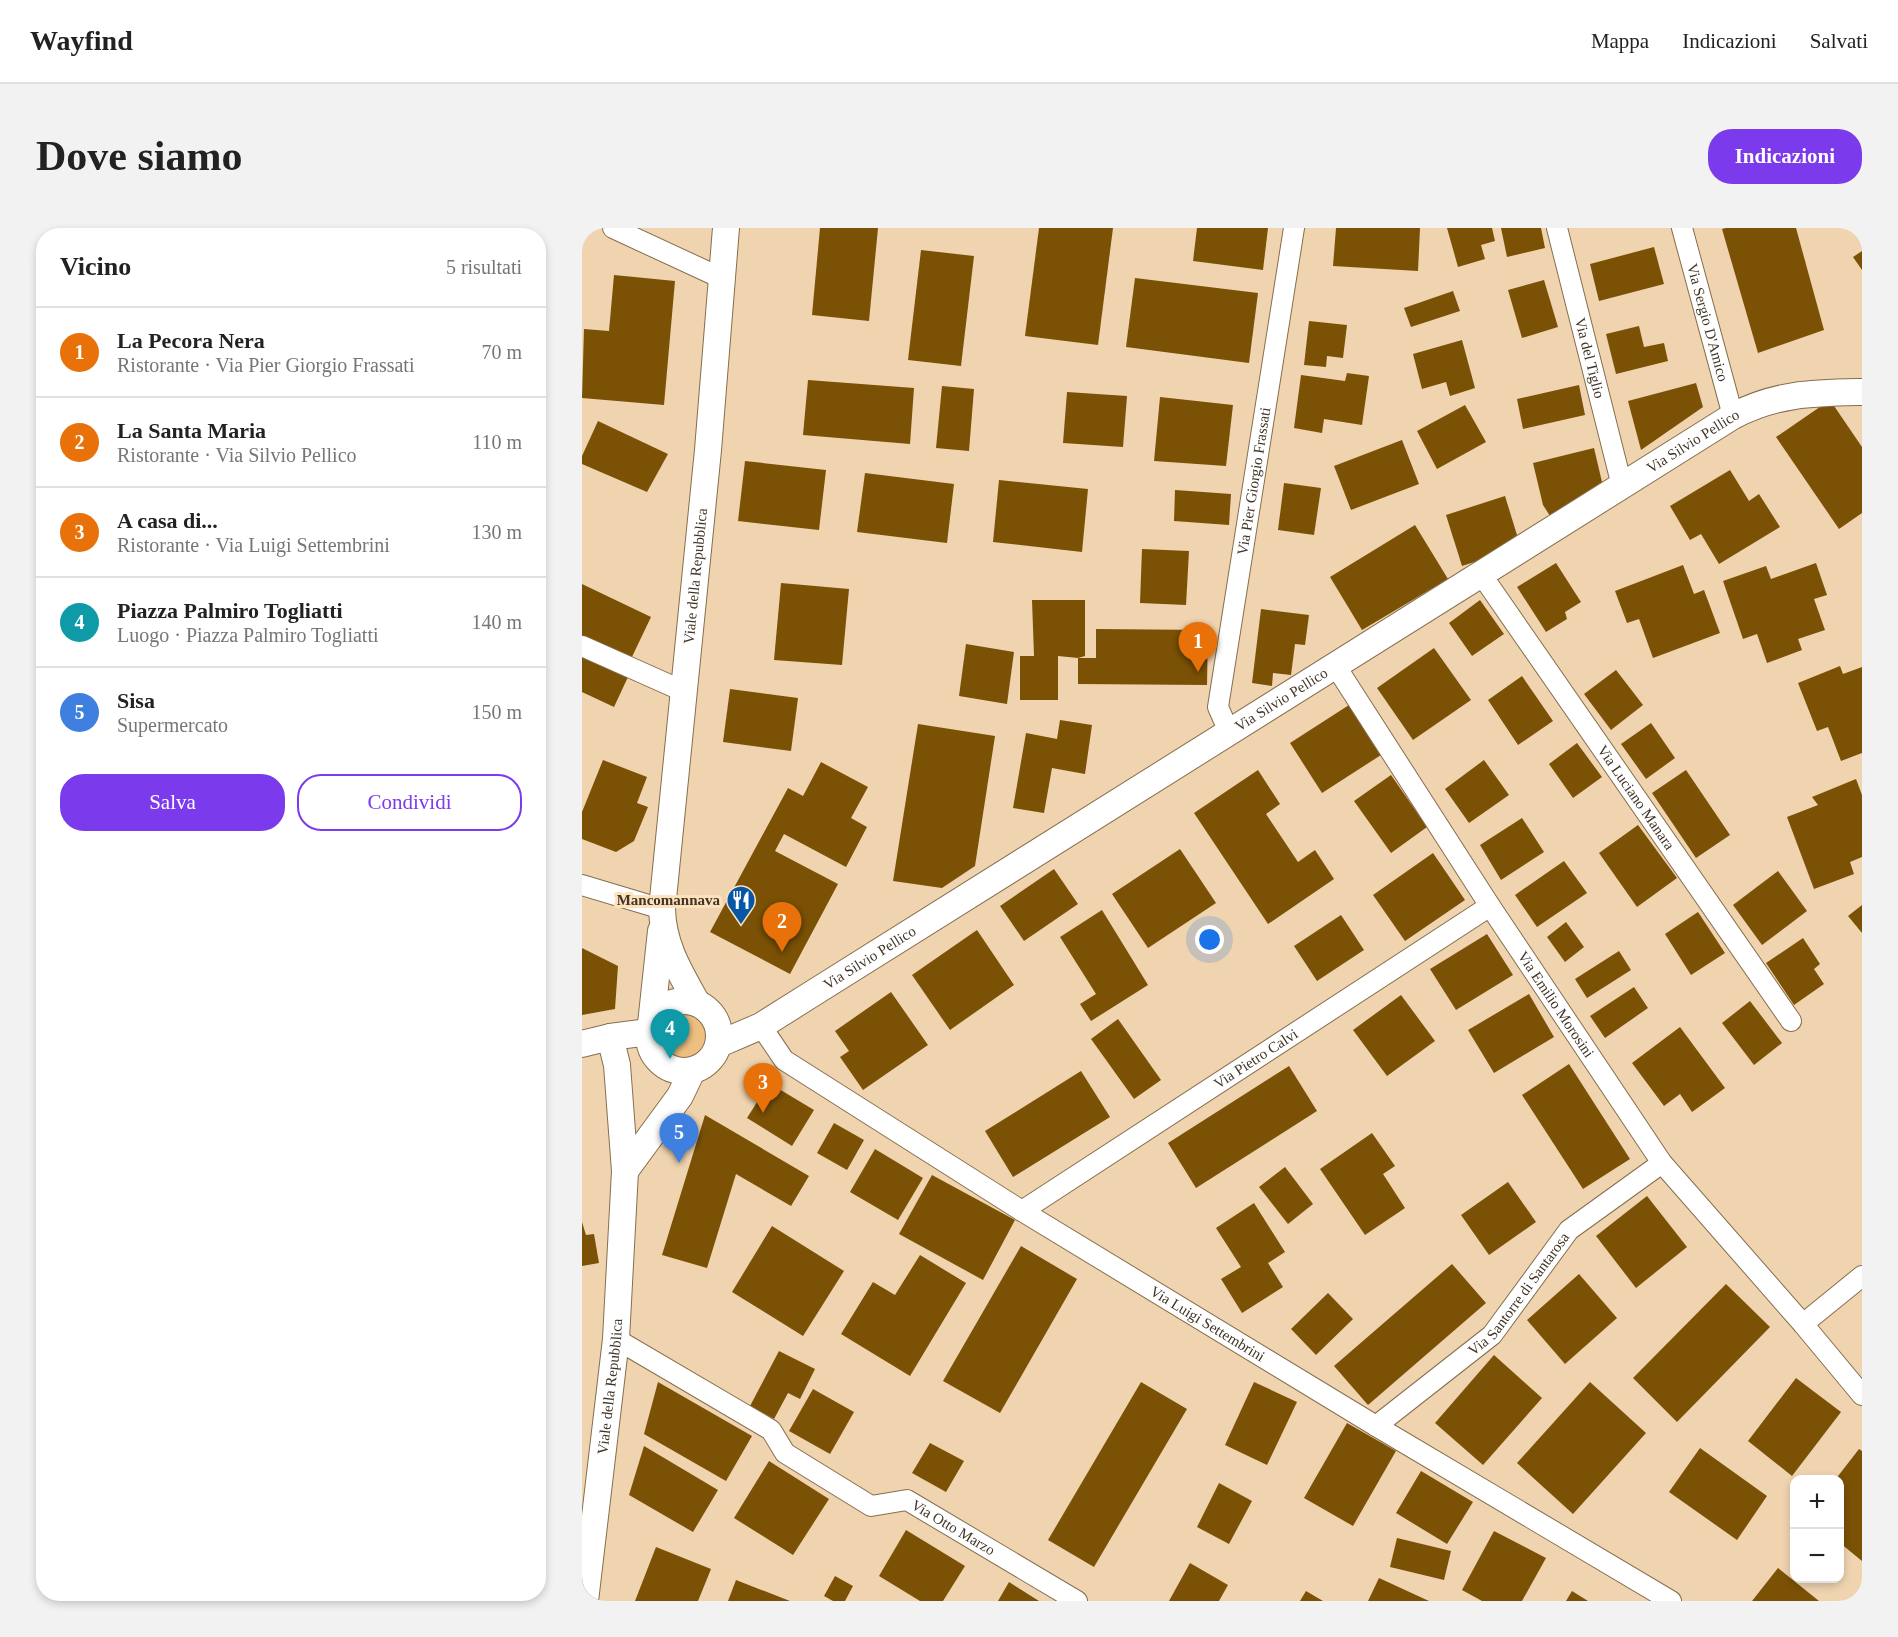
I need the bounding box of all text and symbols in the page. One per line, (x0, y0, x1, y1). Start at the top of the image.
text: Wayfind (30, 25, 133, 56)
text: Mappa (1591, 29, 1649, 53)
text: Indicazioni (1682, 29, 1777, 53)
text: Salvati (1810, 29, 1868, 53)
button: Indicazioni (1708, 129, 1862, 184)
text: Dove siamo (36, 133, 242, 179)
text: Vicino (60, 252, 131, 281)
text: 5 risultati (446, 256, 522, 278)
street label: Via Sergio D'Amico (1684, 262, 1731, 383)
street label: Via del Tiglio (1572, 316, 1608, 400)
text: La Pecora Nera (117, 328, 265, 353)
text: 1 (75, 341, 85, 363)
text: 70 m (481, 341, 522, 363)
text: Ristorante · Via Pier Giorgio Frassati (117, 354, 414, 376)
street label: Via Pier Giorgio Frassati (1234, 406, 1273, 556)
street label: Via Silvio Pellico (1644, 406, 1742, 476)
text: La Santa Maria (117, 418, 266, 443)
text: 2 (75, 431, 85, 453)
text: 110 m (472, 431, 522, 453)
text: Ristorante · Via Silvio Pellico (117, 444, 357, 466)
street label: Viale della Repubblica (681, 507, 710, 645)
text: A casa di... (117, 508, 218, 533)
text: 3 (75, 521, 85, 543)
text: 130 m (471, 521, 522, 543)
text: Ristorante · Via Luigi Settembrini (117, 534, 390, 556)
text: Piazza Palmiro Togliatti (117, 598, 343, 623)
text: 4 (75, 611, 85, 633)
text: 140 m (471, 611, 522, 633)
pin: 1 (1178, 622, 1218, 672)
text: Luogo · Piazza Palmiro Togliatti (117, 624, 379, 646)
street label: Via Silvio Pellico (1232, 665, 1330, 734)
text: Sisa (117, 688, 155, 713)
text: 5 (75, 701, 85, 723)
text: 150 m (471, 701, 522, 723)
text: Supermercato (117, 714, 228, 736)
street label: Via Luciano Manara (1594, 742, 1678, 853)
button: Salva (60, 774, 285, 831)
button: Condividi (297, 774, 522, 831)
restaurant icon: Mancomannava (725, 884, 757, 926)
place label: Mancomannava (617, 892, 720, 908)
pin: 2 (762, 902, 802, 952)
street label: Via Silvio Pellico (821, 923, 919, 993)
your location (1195, 925, 1224, 954)
street label: Via Emilio Morosini (1515, 948, 1597, 1060)
pin: 4 (650, 1010, 689, 1059)
street label: Via Pietro Calvi (1211, 1026, 1301, 1092)
pin: 3 (744, 1064, 783, 1113)
pin: 5 (660, 1114, 698, 1163)
street label: Via Santorre di Santarosa (1465, 1229, 1573, 1359)
street label: Via Luigi Settembrini (1147, 1283, 1268, 1364)
street label: Viale della Repubblica (594, 1318, 625, 1455)
map controls (1790, 1475, 1844, 1583)
button: + (1790, 1475, 1844, 1529)
street label: Via Otto Marzo (909, 1497, 998, 1558)
button: − (1790, 1529, 1844, 1583)

